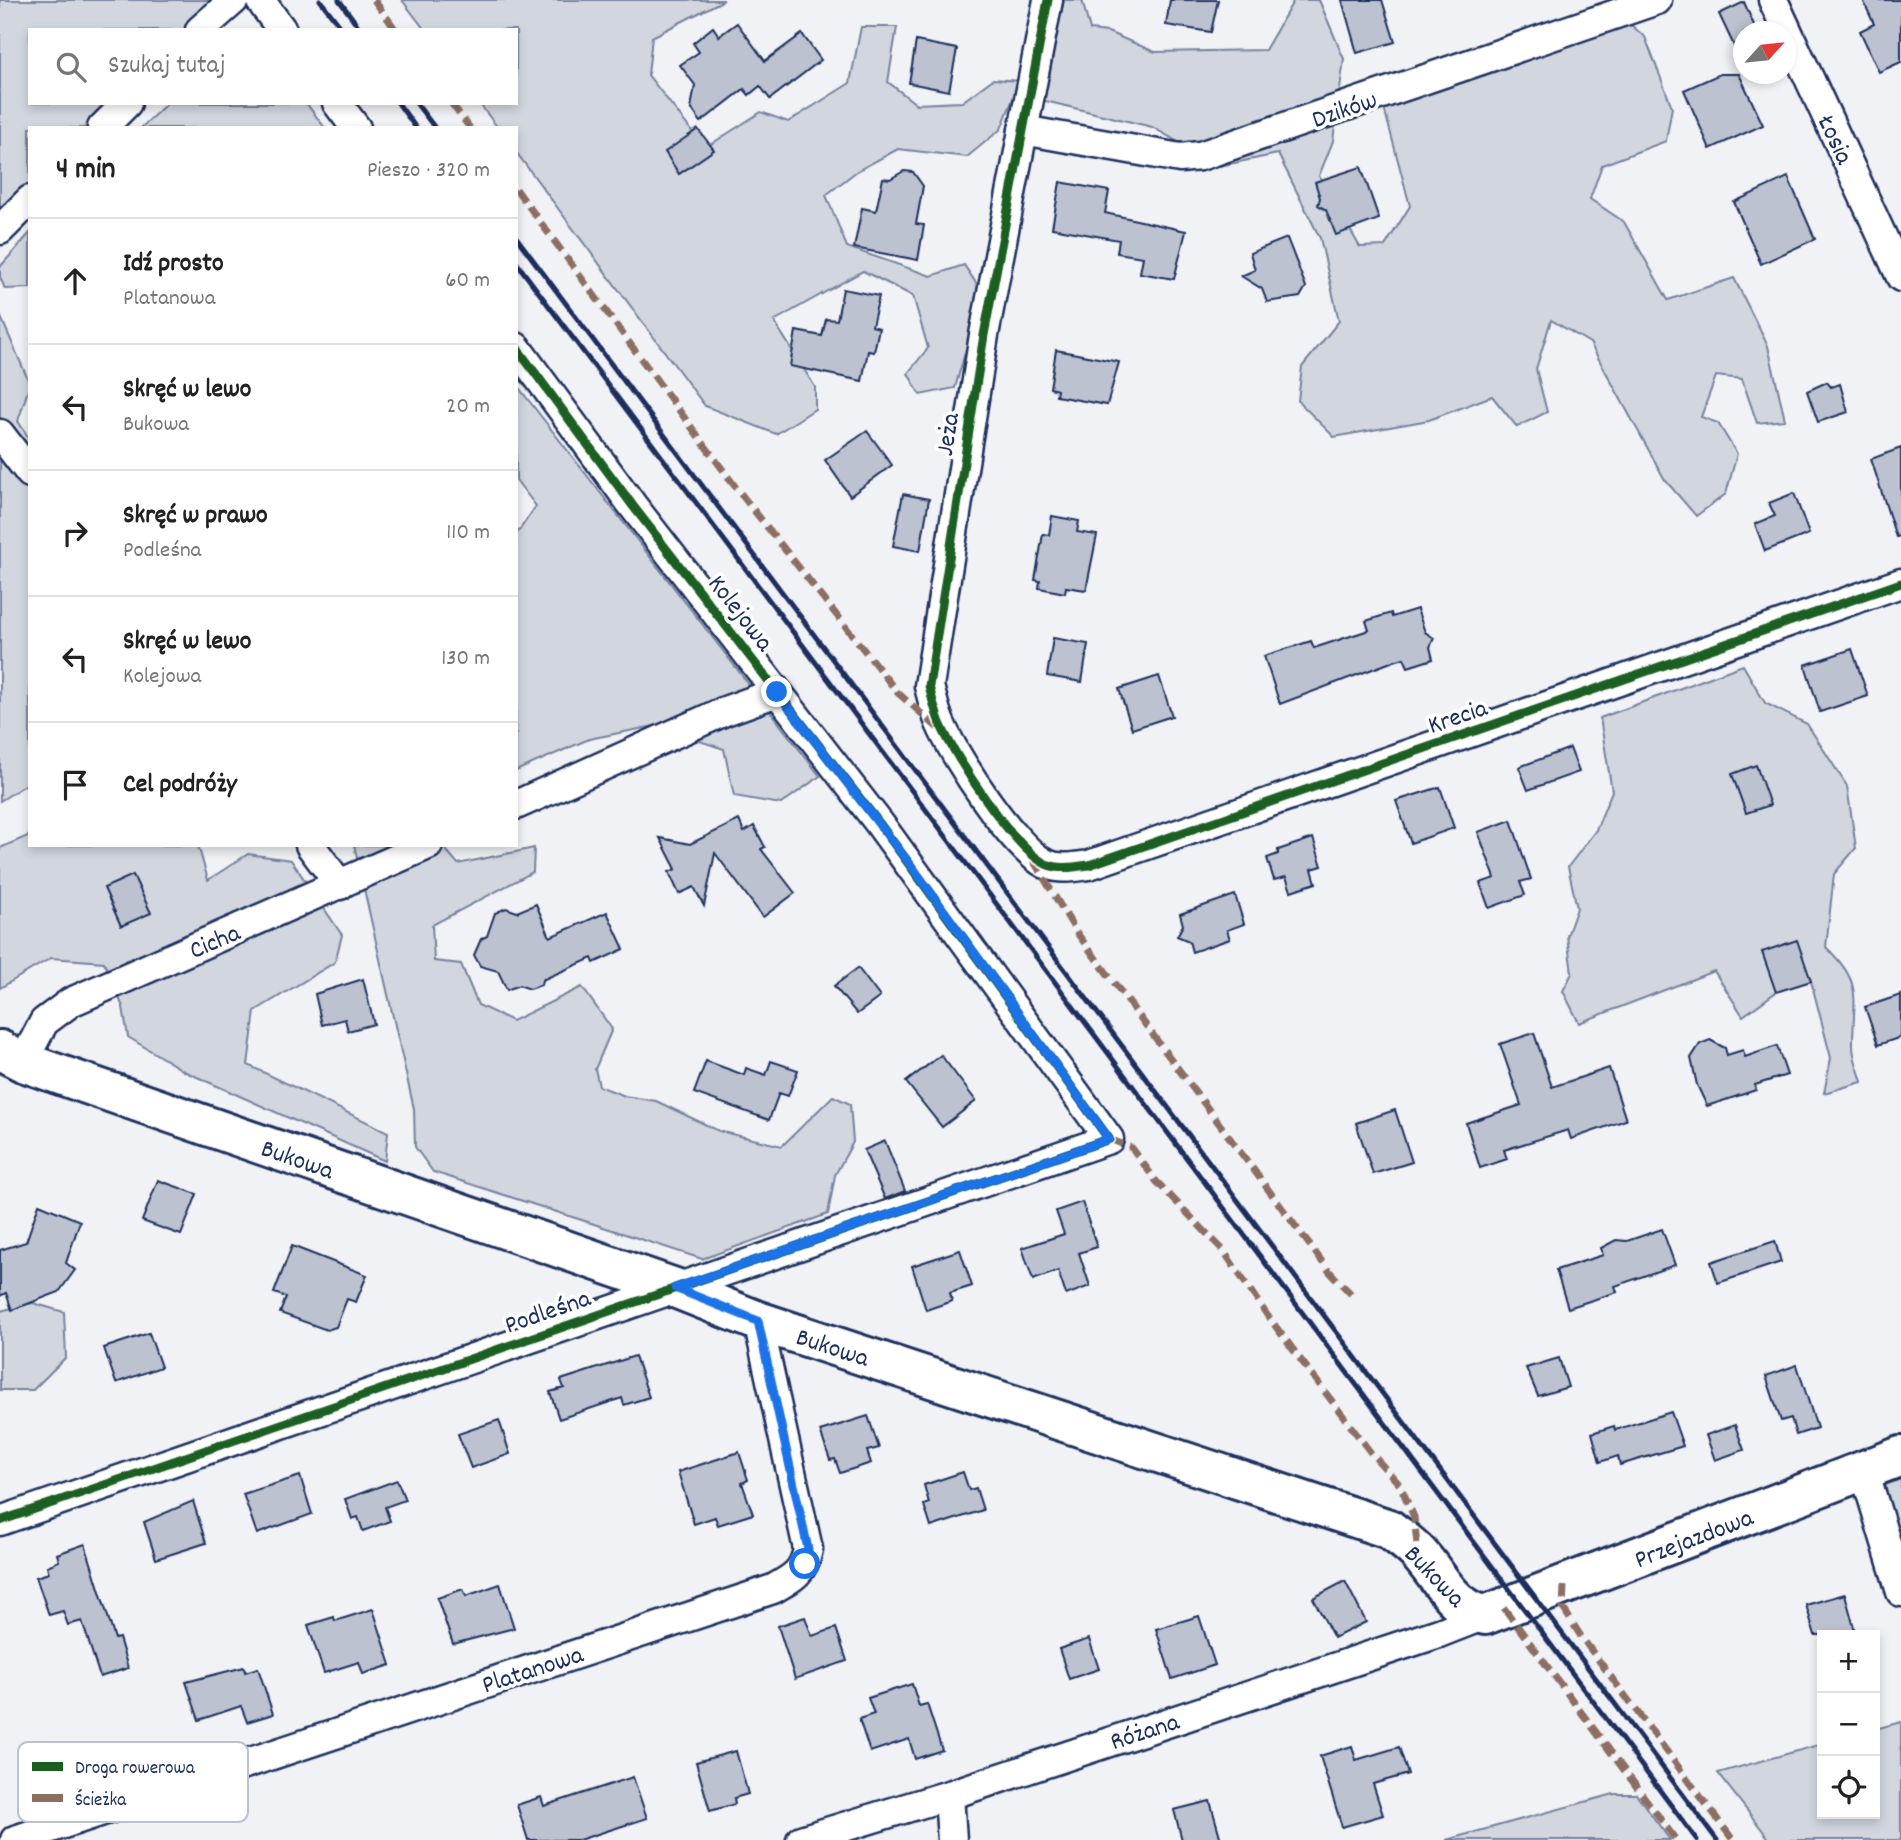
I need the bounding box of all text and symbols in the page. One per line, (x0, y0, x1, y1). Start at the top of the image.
north arrow (1733, 21, 1796, 84)
search box (28, 28, 518, 105)
icon: search (52, 48, 90, 86)
text: Szukaj tutaj (108, 48, 226, 85)
street label: Dzików (1307, 83, 1383, 140)
street label: Łosia (1806, 109, 1862, 172)
text: 4 min (56, 150, 115, 193)
text: Pieszo · 320 m (367, 155, 490, 188)
text: Idź prosto (123, 246, 224, 283)
icon: ahead (56, 262, 94, 300)
text: 60 m (445, 265, 490, 298)
text: Platanowa (123, 283, 215, 316)
text: Skręć w lewo (123, 372, 251, 409)
icon: left (56, 388, 94, 426)
text: 20 m (446, 391, 490, 424)
text: Bukowa (123, 409, 189, 442)
street label: Jeża (928, 410, 971, 459)
text: Skręć w prawo (123, 498, 267, 535)
icon: right (56, 514, 94, 552)
text: 110 m (446, 517, 490, 550)
text: Podleśna (123, 535, 201, 568)
street label: Kolejowa (697, 568, 782, 661)
text: Skręć w lewo (123, 624, 251, 661)
icon: left (56, 640, 94, 678)
text: 130 m (441, 643, 490, 676)
text: Kolejowa (123, 661, 201, 694)
route end (761, 676, 792, 707)
street label: Krecia (1424, 691, 1494, 746)
icon: arrive (56, 766, 94, 804)
text: Cel podróży (123, 767, 237, 804)
street label: Cicha (184, 916, 247, 970)
street label: Bukowa (256, 1132, 339, 1191)
street label: Podleśna (500, 1281, 597, 1345)
street label: Bukowa (791, 1320, 874, 1379)
street label: Przejazdowa (1630, 1500, 1760, 1580)
street label: Bukowa (1394, 1538, 1473, 1618)
route start (789, 1548, 820, 1579)
map controls (1817, 1630, 1880, 1819)
button: + (1817, 1630, 1880, 1693)
street label: Platanowa (478, 1637, 589, 1705)
button: − (1817, 1693, 1880, 1756)
street label: Różana (1106, 1705, 1185, 1762)
legend (18, 1742, 248, 1822)
text: Droga rowerowa (75, 1756, 196, 1783)
button: locate (1817, 1756, 1880, 1819)
text: Ścieżka (75, 1788, 127, 1815)

